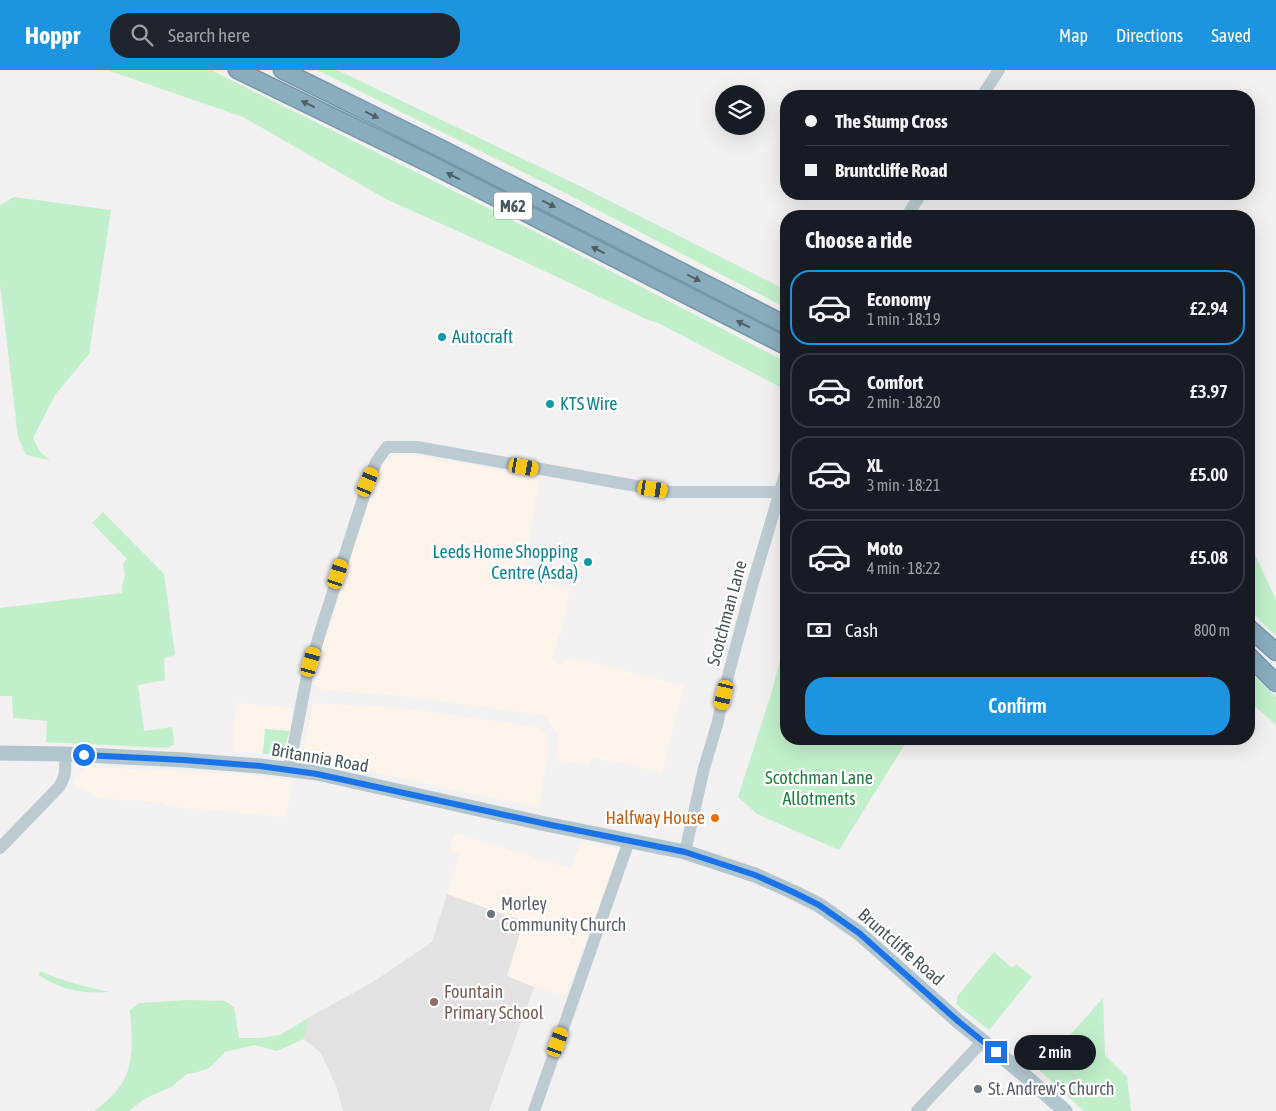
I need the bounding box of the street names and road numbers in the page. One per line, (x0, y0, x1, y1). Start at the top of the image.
road number: M62 (494, 192, 532, 220)
street label: Scotchman Lane (702, 558, 751, 668)
street label: Britannia Road (270, 739, 370, 776)
street label: Bruntcliffe Road (854, 904, 948, 990)

